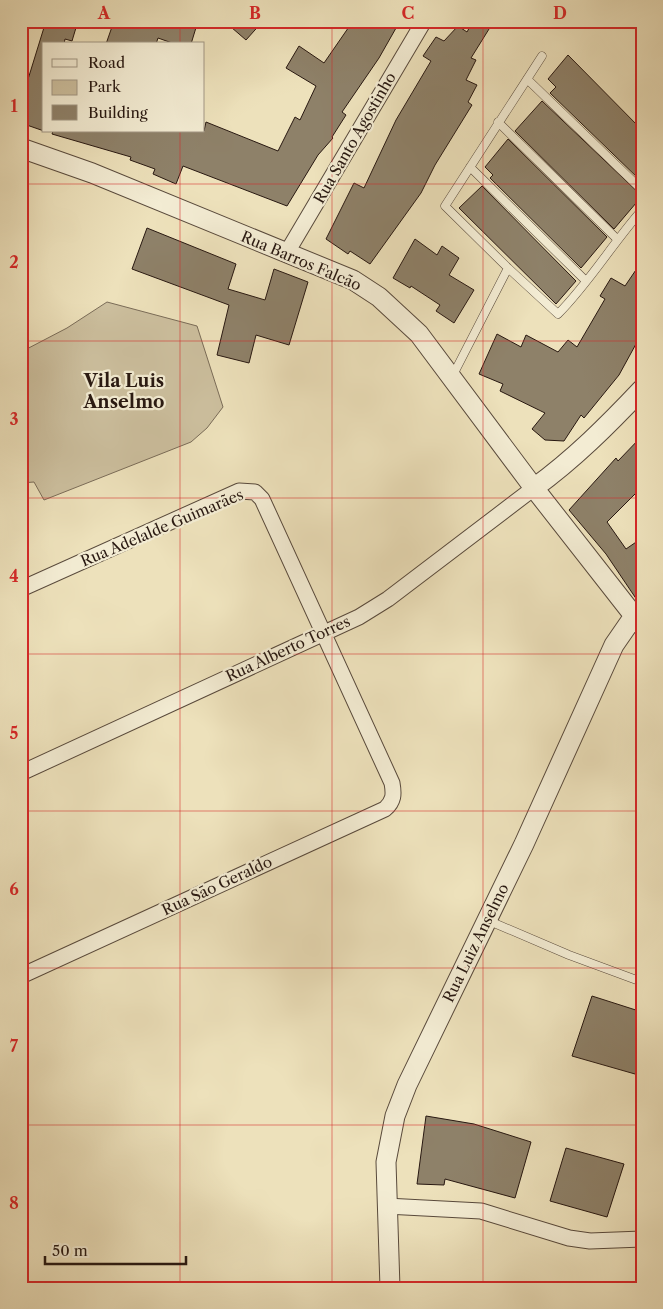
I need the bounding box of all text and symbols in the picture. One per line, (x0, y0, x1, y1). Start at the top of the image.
text: A (97, 3, 111, 23)
text: B (249, 3, 261, 23)
text: C (402, 3, 414, 23)
text: D (553, 3, 567, 23)
legend (42, 42, 205, 132)
text: Road (88, 53, 125, 72)
street label: Rua Santo Agostinho (309, 69, 400, 207)
text: Park (88, 77, 122, 96)
text: 1 (10, 96, 18, 116)
text: Building (88, 103, 148, 122)
street label: Rua Barros Falcão (238, 227, 364, 294)
text: 2 (9, 252, 19, 272)
district label: Vila Luis Anselmo (82, 370, 165, 413)
text: 3 (9, 409, 19, 429)
street label: Rua Adelalde Guimarães (78, 485, 246, 570)
text: 4 (9, 566, 19, 586)
street label: Rua Alberto Torres (223, 611, 353, 686)
text: 5 (10, 723, 19, 743)
street label: Rua Sāo Geraldo (159, 852, 275, 919)
text: 6 (9, 879, 19, 899)
street label: Rua Luiz Anselmo (439, 880, 513, 1005)
text: 7 (10, 1036, 19, 1056)
text: 8 (9, 1193, 19, 1213)
scale bar (45, 1234, 186, 1266)
text: 50 m (52, 1241, 88, 1260)

